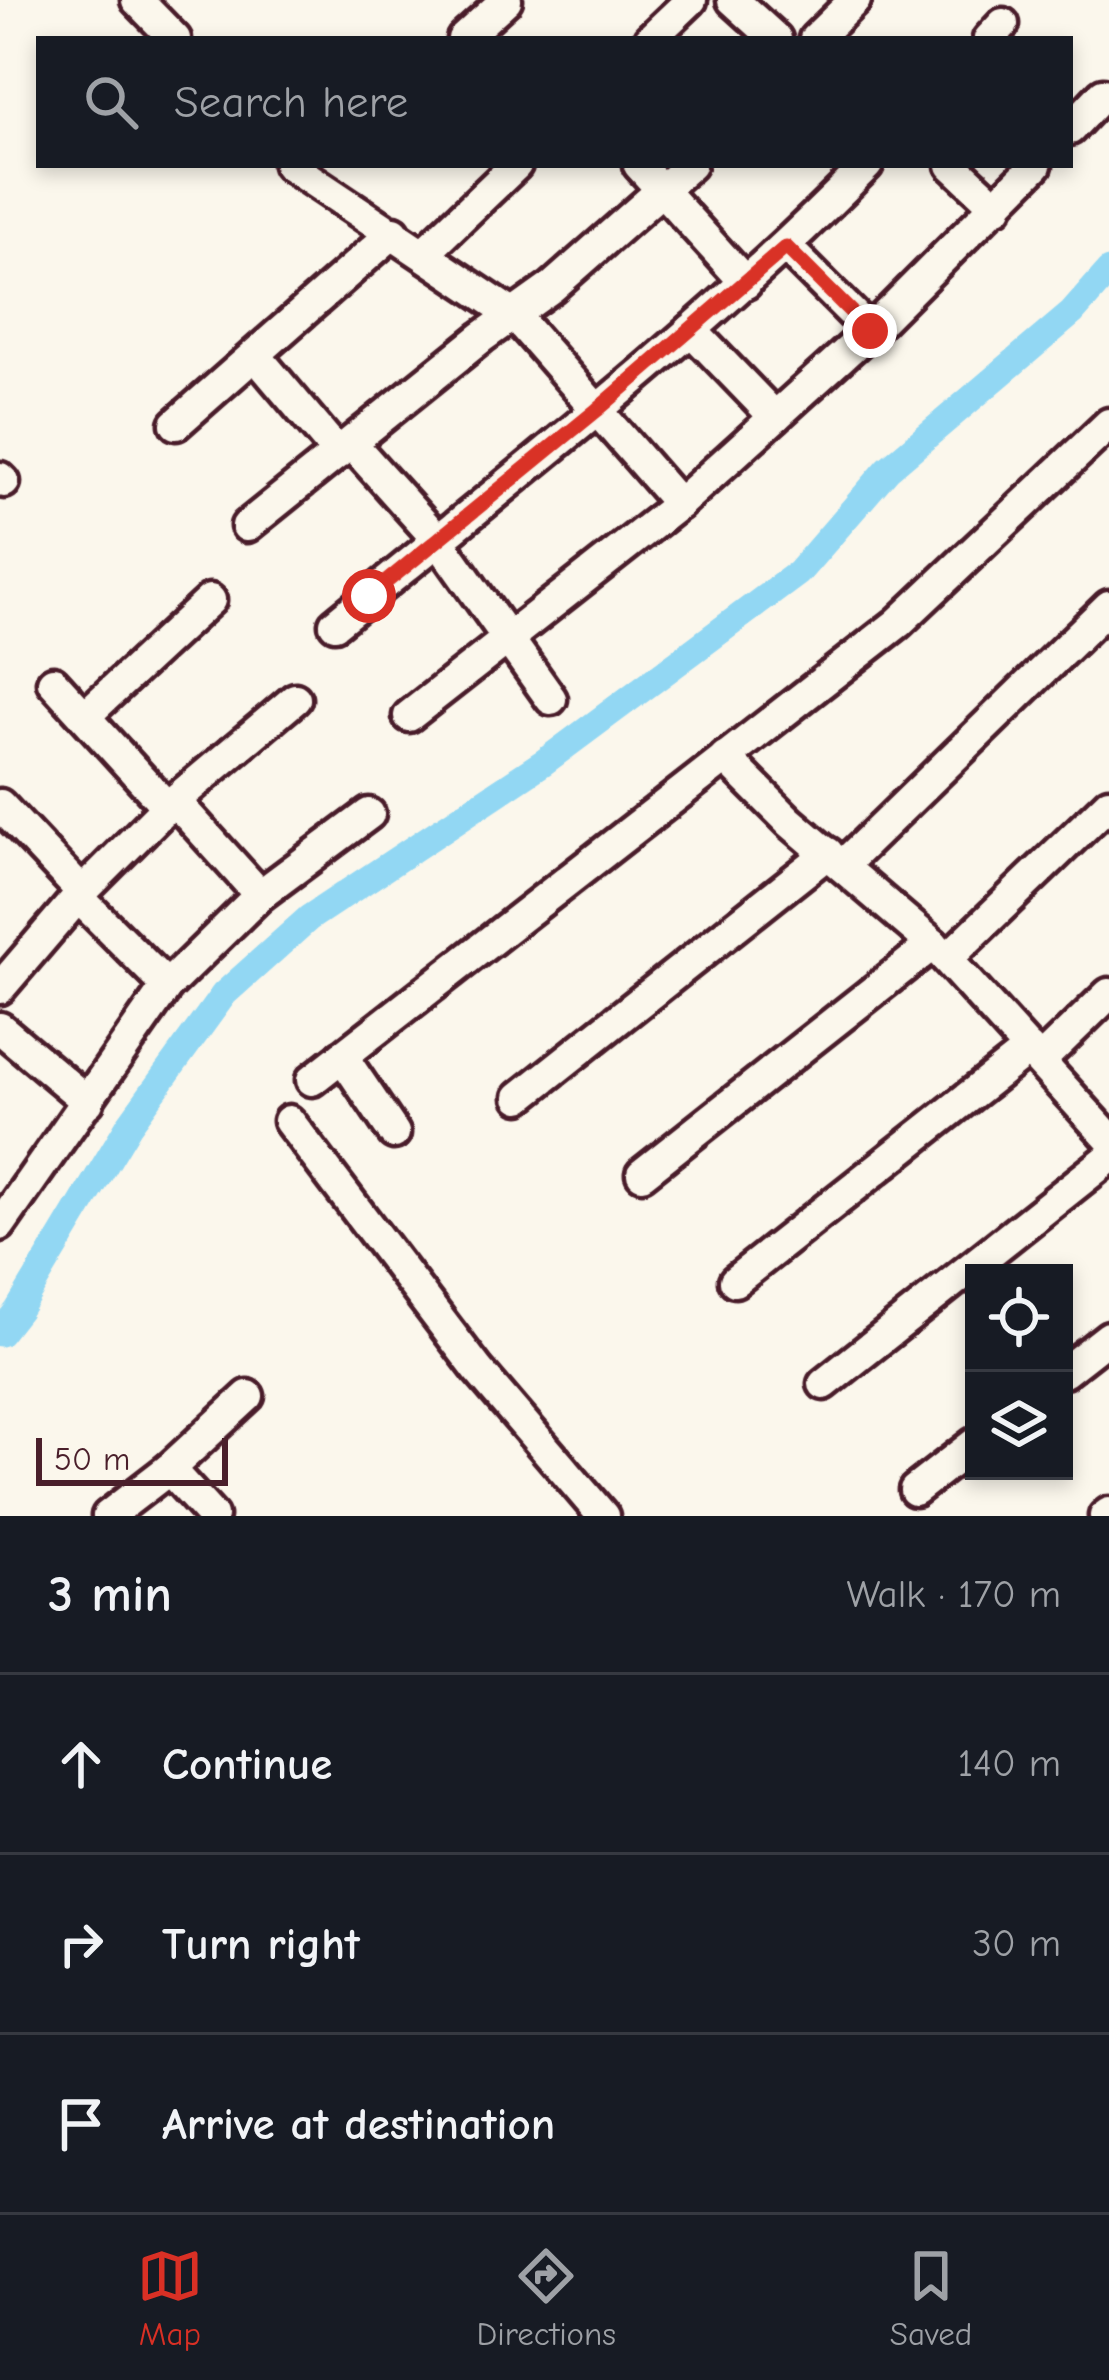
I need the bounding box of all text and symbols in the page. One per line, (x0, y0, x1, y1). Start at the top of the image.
search box (36, 36, 1073, 168)
icon: search (78, 69, 144, 135)
text: Search here (174, 76, 408, 128)
route end (843, 304, 897, 358)
route start (342, 569, 396, 623)
map controls (965, 1264, 1073, 1480)
button: locate (965, 1264, 1073, 1372)
button: layers (965, 1372, 1073, 1480)
scale bar (36, 1432, 228, 1485)
text: 50 m (54, 1440, 130, 1478)
text: 3 min (48, 1565, 172, 1624)
text: Walk · 170 m (846, 1572, 1061, 1617)
icon: ahead (48, 1731, 114, 1797)
text: Continue (162, 1738, 332, 1790)
text: 140 m (958, 1741, 1061, 1786)
icon: right (48, 1911, 114, 1977)
text: Turn right (162, 1918, 360, 1970)
text: 30 m (972, 1921, 1061, 1966)
icon: arrive (48, 2091, 114, 2157)
text: Arrive at destination (162, 2098, 555, 2150)
tab: Map (137, 2243, 203, 2353)
tab: Directions (477, 2243, 616, 2353)
tab: Saved (890, 2243, 972, 2353)

